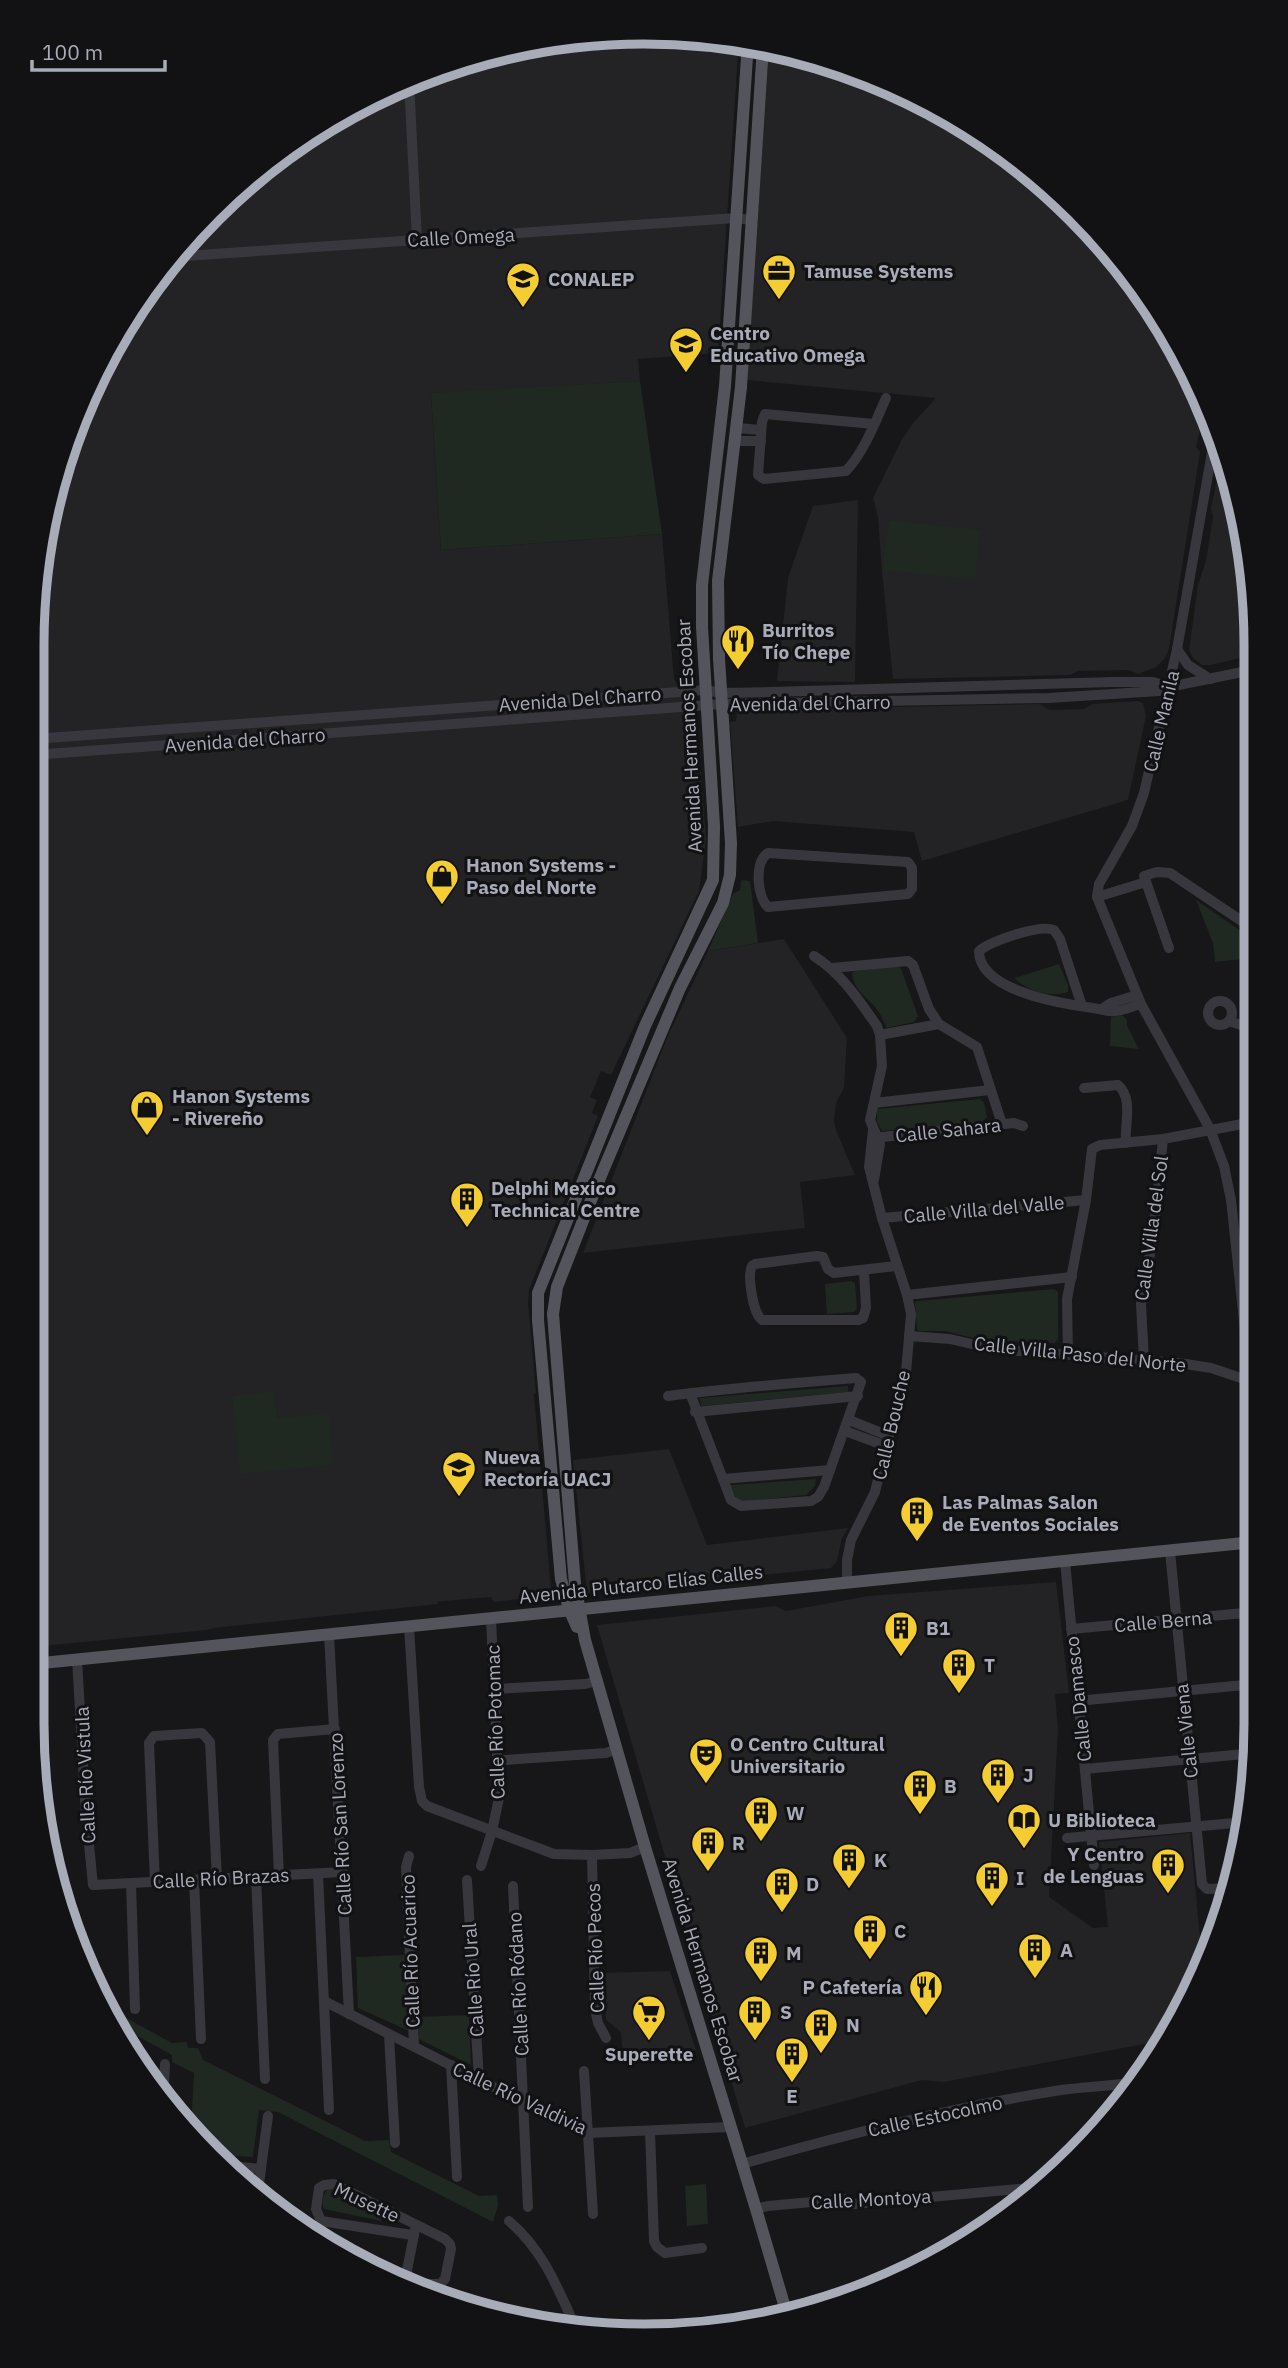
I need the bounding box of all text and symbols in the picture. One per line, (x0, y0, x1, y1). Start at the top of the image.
scale bar (32, 28, 164, 72)
text: 100 m (42, 38, 103, 66)
street label: Calle Omega (407, 222, 515, 252)
office icon: Tamuse Systems (760, 252, 798, 301)
place label: Tamuse Systems (804, 259, 953, 283)
school or university icon: CONALEP (504, 260, 542, 309)
place label: CONALEP (548, 267, 635, 291)
place label: Centro Educativo Omega (710, 321, 865, 367)
school or university icon: Centro Educativo Omega (667, 325, 705, 374)
place label: Burritos Tío Chepe (762, 618, 850, 664)
street label: Avenida Hermanos Escobar (671, 619, 707, 853)
restaurant icon: Burritos Tío Chepe (719, 622, 757, 671)
street label: Calle Manila (1138, 668, 1184, 774)
street label: Avenida Del Charro (498, 681, 662, 717)
street label: Avenida del Charro (729, 690, 891, 716)
street label: Avenida del Charro (164, 722, 326, 758)
place label: Hanon Systems - Paso del Norte (466, 853, 616, 899)
shop icon: Hanon Systems - Paso del Norte (423, 857, 461, 906)
place label: Hanon Systems - Rivereño (172, 1084, 310, 1130)
shop icon: Hanon Systems - Rivereño (128, 1088, 166, 1137)
street label: Calle Sahara (894, 1113, 1002, 1147)
street label: Calle Villa del Sol (1129, 1154, 1173, 1302)
place label: Delphi Mexico Technical Centre (491, 1176, 640, 1222)
building icon: Delphi Mexico Technical Centre (448, 1180, 486, 1229)
street label: Calle Villa del Valle (903, 1190, 1065, 1228)
street label: Calle Villa Paso del Norte (973, 1331, 1187, 1377)
street label: Calle Bouche (867, 1368, 915, 1482)
place label: Nueva Rectoría UACJ (484, 1445, 612, 1491)
school or university icon: Nueva Rectoría UACJ (440, 1449, 478, 1498)
place label: Las Palmas Salon de Eventos Sociales (942, 1490, 1119, 1536)
building icon: Las Palmas Salon de Eventos Sociales (898, 1494, 936, 1543)
street label: Avenida Plutarco Elías Calles (518, 1559, 764, 1609)
street label: Calle Berna (1113, 1605, 1213, 1637)
building icon: B1 (882, 1609, 920, 1658)
place label: B1 (926, 1616, 951, 1640)
street label: Calle Damasco (1059, 1635, 1097, 1763)
street label: Calle Río Potomac (480, 1644, 510, 1800)
building icon: T (940, 1646, 978, 1695)
place label: T (984, 1653, 995, 1677)
street label: Calle Viena (1169, 1683, 1203, 1779)
street label: Calle Río Vistula (69, 1706, 101, 1844)
street label: Calle Río San Lorenzo (323, 1732, 357, 1916)
place label: O Centro Cultural Universitario (730, 1732, 885, 1778)
theatre icon: O Centro Cultural Universitario (687, 1736, 725, 1785)
building icon: J (979, 1756, 1017, 1805)
place label: J (1023, 1763, 1034, 1787)
building icon: B (901, 1767, 939, 1816)
place label: B (944, 1774, 957, 1798)
building icon: W (742, 1794, 780, 1843)
place label: W (786, 1801, 805, 1825)
library icon: U Biblioteca (1005, 1801, 1043, 1850)
place label: U Biblioteca (1048, 1808, 1156, 1832)
building icon: R (689, 1824, 727, 1873)
place label: R (732, 1831, 745, 1855)
building icon: K (830, 1841, 868, 1890)
place label: Y Centro de Lenguas (1043, 1842, 1144, 1888)
building icon: Y Centro de Lenguas (1149, 1846, 1187, 1895)
place label: K (874, 1848, 887, 1872)
street label: Avenida Hermanos Escobar (657, 1855, 749, 2085)
building icon: I (973, 1859, 1011, 1908)
street label: Calle Río Brazas (152, 1862, 290, 1894)
building icon: D (763, 1865, 801, 1914)
place label: I (1016, 1866, 1024, 1890)
place label: D (806, 1872, 819, 1896)
street label: Calle Río Acuarico (395, 1874, 425, 2028)
street label: Calle Río Pecos (581, 1883, 609, 2013)
street label: Calle Río Ródano (502, 1911, 534, 2057)
building icon: C (851, 1912, 889, 1961)
place label: C (894, 1919, 906, 1943)
street label: Calle Río Ural (457, 1922, 489, 2038)
building icon: A (1016, 1931, 1054, 1980)
building icon: M (742, 1934, 780, 1983)
place label: A (1060, 1938, 1073, 1962)
place label: M (786, 1941, 802, 1965)
restaurant icon: P Cafetería (907, 1968, 945, 2017)
place label: P Cafetería (803, 1975, 902, 1999)
supermarket icon: Superette (630, 1993, 668, 2042)
building icon: S (736, 1993, 774, 2042)
place label: S (780, 2000, 792, 2024)
building icon: N (802, 2006, 840, 2055)
place label: N (846, 2013, 860, 2037)
building icon: E (773, 2035, 811, 2084)
place label: Superette (605, 2042, 693, 2066)
street label: Calle Río Valdivia (449, 2056, 591, 2140)
place label: E (786, 2084, 798, 2108)
street label: Calle Estocolmo (865, 2090, 1005, 2142)
street label: Musette (330, 2176, 404, 2228)
street label: Calle Montoya (810, 2184, 932, 2214)

